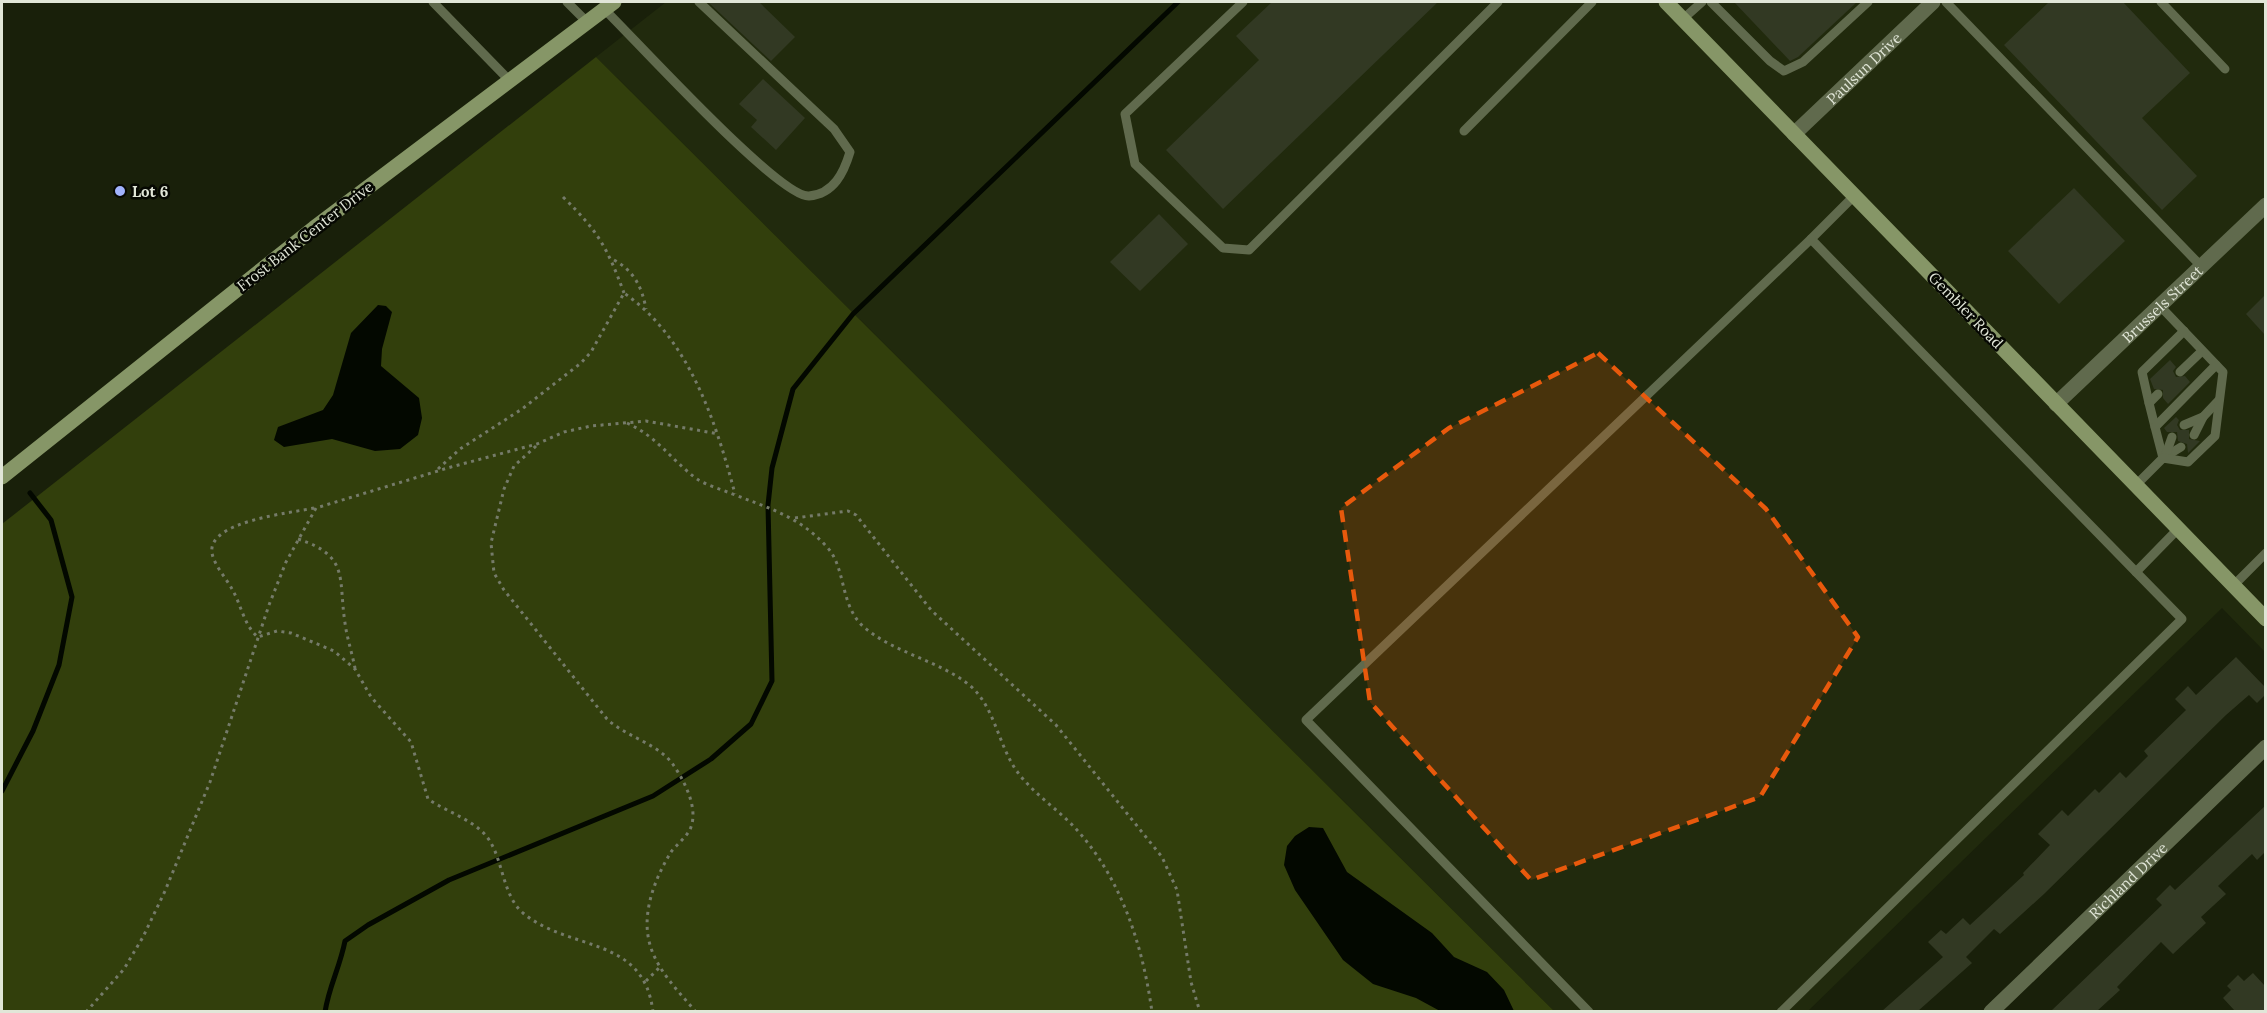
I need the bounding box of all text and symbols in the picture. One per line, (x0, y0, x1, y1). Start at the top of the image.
street label: Paulsun Drive (1822, 28, 1905, 108)
street label: Frost Bank Center Drive (233, 177, 377, 295)
place label: Lot 6 (132, 182, 168, 201)
marker: Lot 6 (113, 184, 127, 198)
street label: Brussels Street (2118, 261, 2206, 346)
street label: Gembler Road (1925, 268, 2007, 352)
street label: Richland Drive (2084, 838, 2171, 922)

